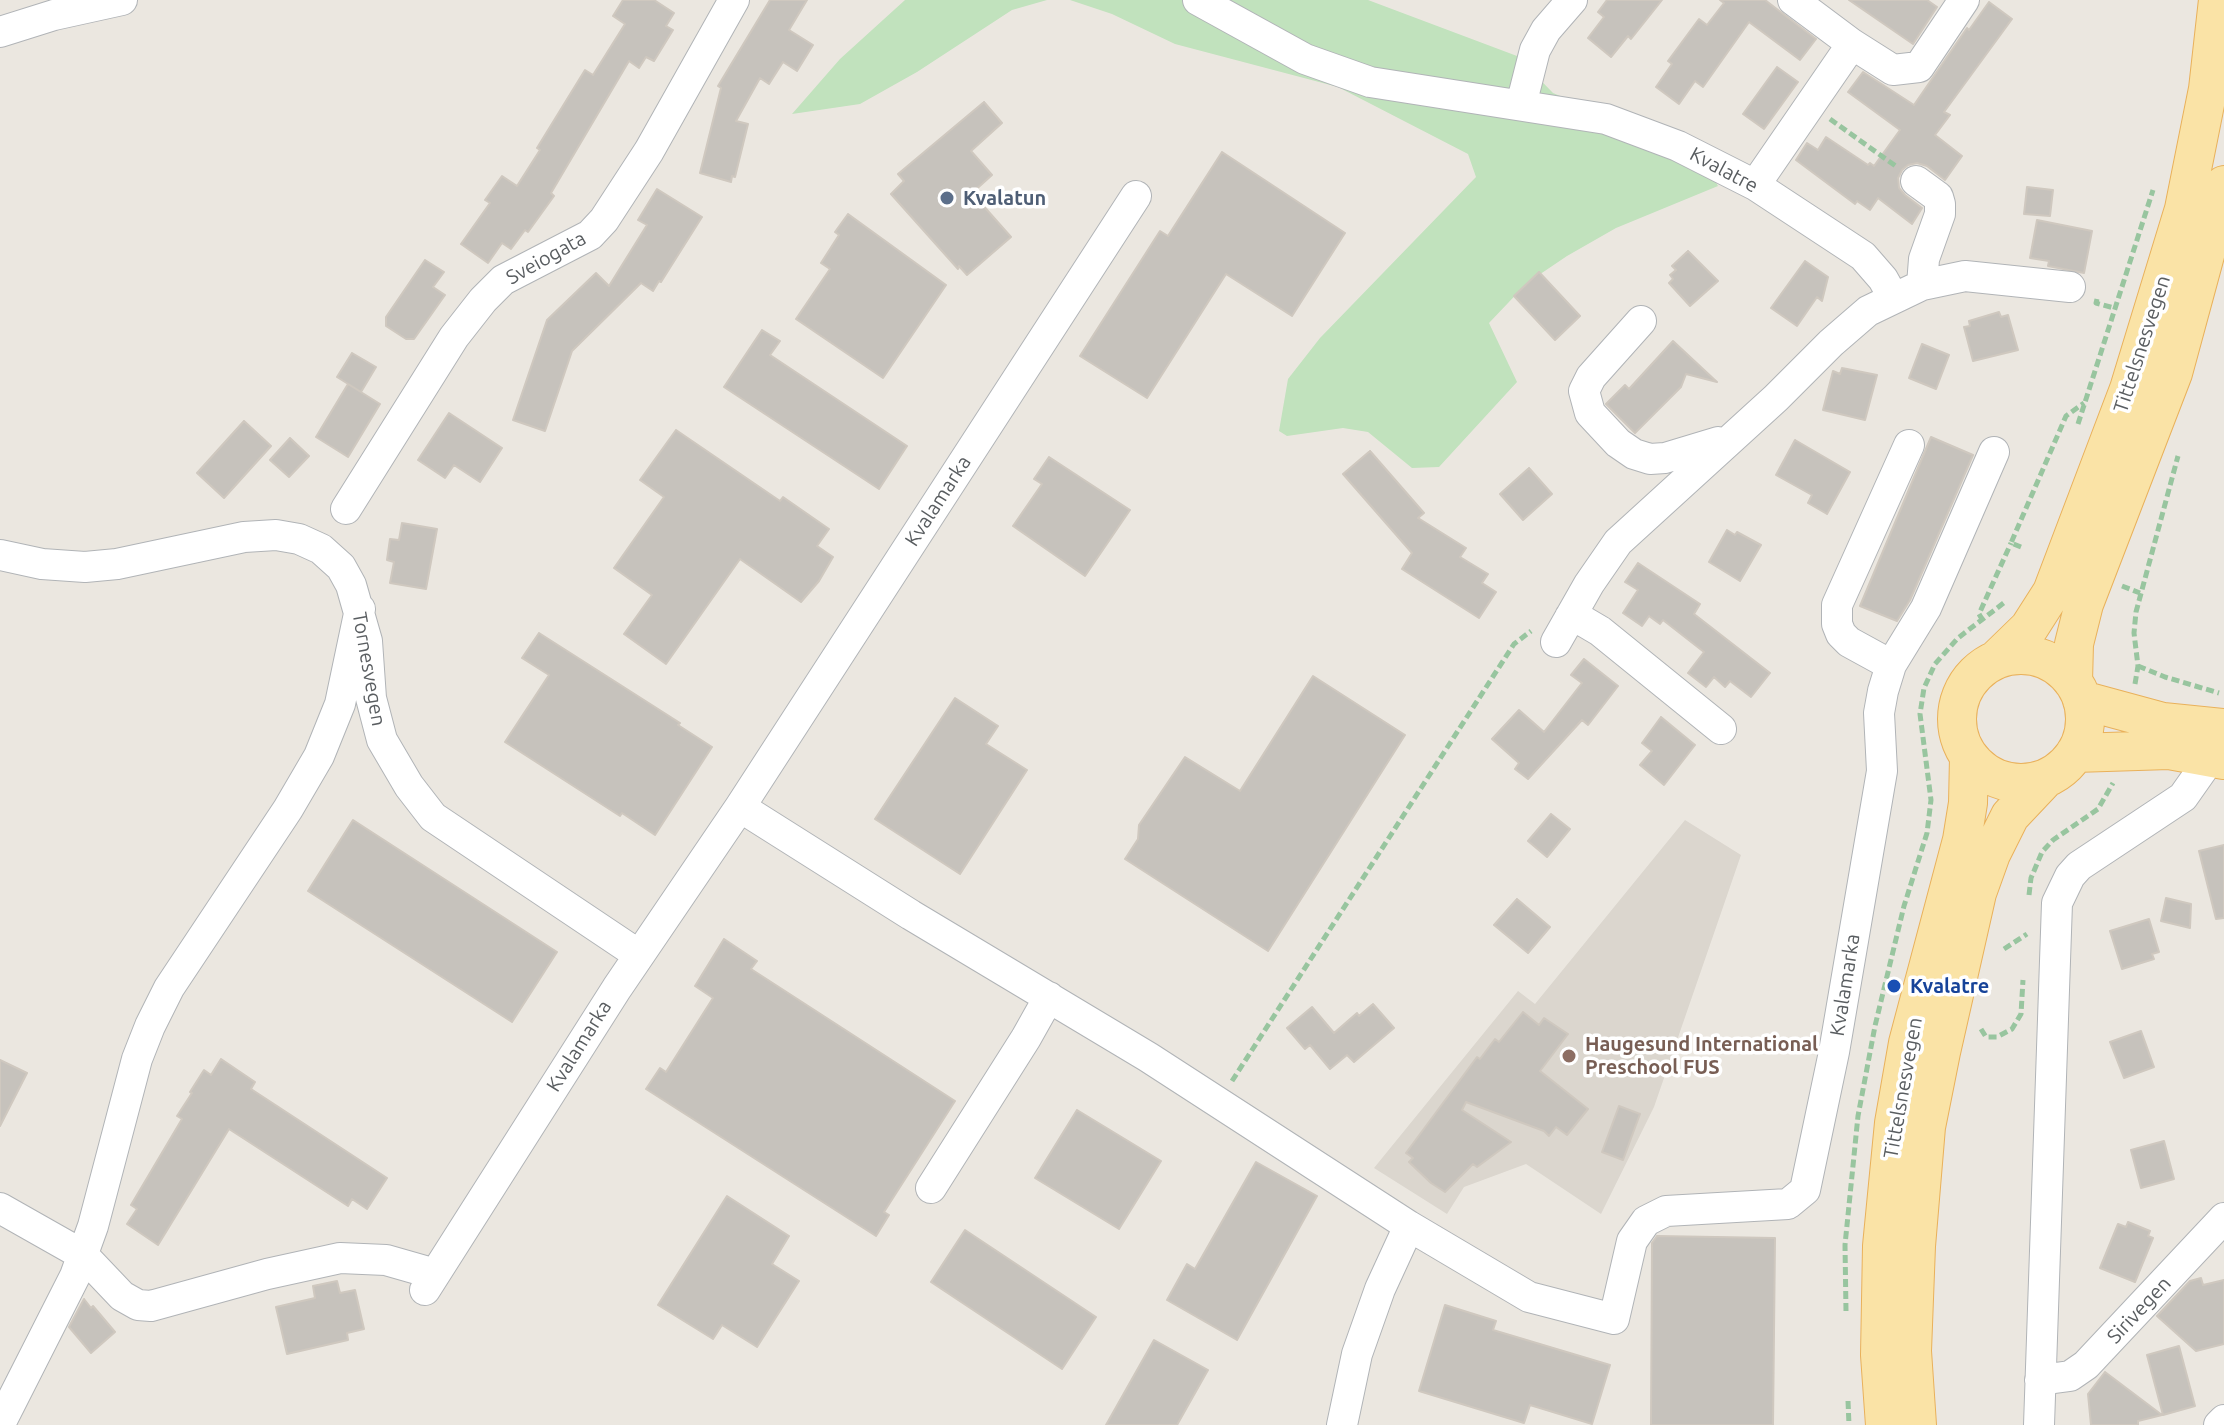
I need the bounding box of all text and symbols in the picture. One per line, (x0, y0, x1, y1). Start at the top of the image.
street label: Kvalatre (1686, 142, 1762, 198)
place label: Kvalatun (963, 186, 1046, 210)
marker: Kvalatun (938, 189, 956, 207)
street label: Sveiogata (502, 226, 590, 290)
street label: Tittelsnesvegen (2109, 272, 2175, 416)
street label: Kvalamarka (900, 451, 976, 551)
street label: Tornesvegen (347, 610, 391, 728)
street label: Kvalamarka (1825, 932, 1865, 1038)
place label: Kvalatre (1910, 974, 1989, 998)
marker: Kvalatre (1885, 977, 1903, 995)
street label: Kvalamarka (541, 996, 617, 1096)
street label: Tittelsnesvegen (1879, 1016, 1927, 1160)
place label: Haugesund International Preschool FUS (1585, 1032, 1818, 1079)
marker: Haugesund International Preschool FUS (1560, 1047, 1578, 1065)
street label: Sirivegen (2102, 1272, 2176, 1348)

